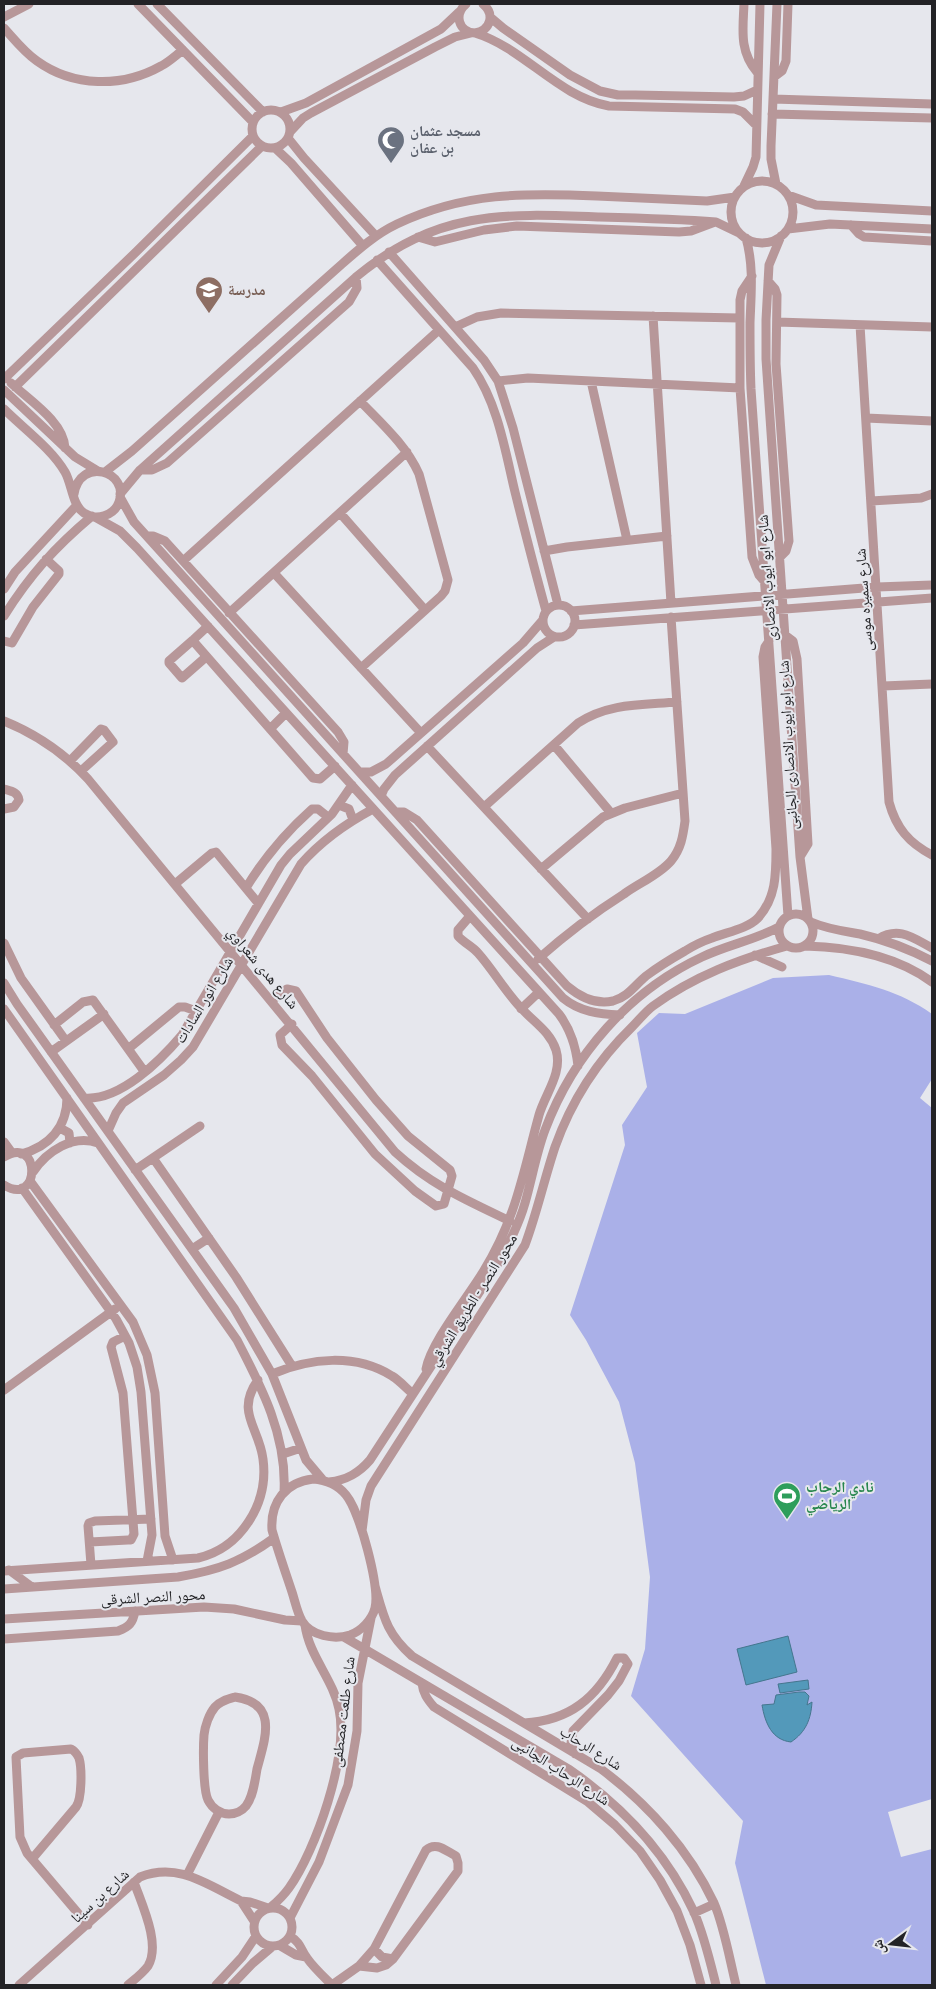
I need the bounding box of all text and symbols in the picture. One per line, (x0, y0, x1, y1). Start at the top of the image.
place label: مسجد عثمان بن عفان (410, 122, 481, 157)
mosque icon: مسجد عثمان بن عفان (376, 125, 406, 164)
school or university icon: مدرسة (194, 275, 224, 314)
place label: مدرسة (228, 281, 266, 299)
street label: شارع ابو ايوب الانصارى (754, 514, 781, 642)
street label: شارع سميره موسى (851, 548, 878, 652)
street label: شارع ابو ايوب الانصارى الجانبى (775, 660, 802, 830)
street label: شارع هدى شعراوي (221, 923, 303, 1015)
street label: شارع انور السادات (171, 953, 238, 1047)
street label: محور النصر - الطريق الشرقي (425, 1230, 523, 1371)
place label: نادي الرحاب الرياضي (806, 1478, 874, 1516)
sports icon: نادي الرحاب الرياضي (772, 1481, 802, 1520)
street label: محور النصر الشرقى (100, 1585, 206, 1610)
street label: شارع طلعت مصطفى (327, 1655, 360, 1769)
street label: شارع الرحاب (556, 1722, 625, 1775)
street label: شارع الرحاب الجانبى (508, 1733, 613, 1810)
street label: شارع بن سينا (67, 1865, 133, 1927)
north arrow (866, 1919, 916, 1969)
text: ش (869, 1938, 889, 1957)

